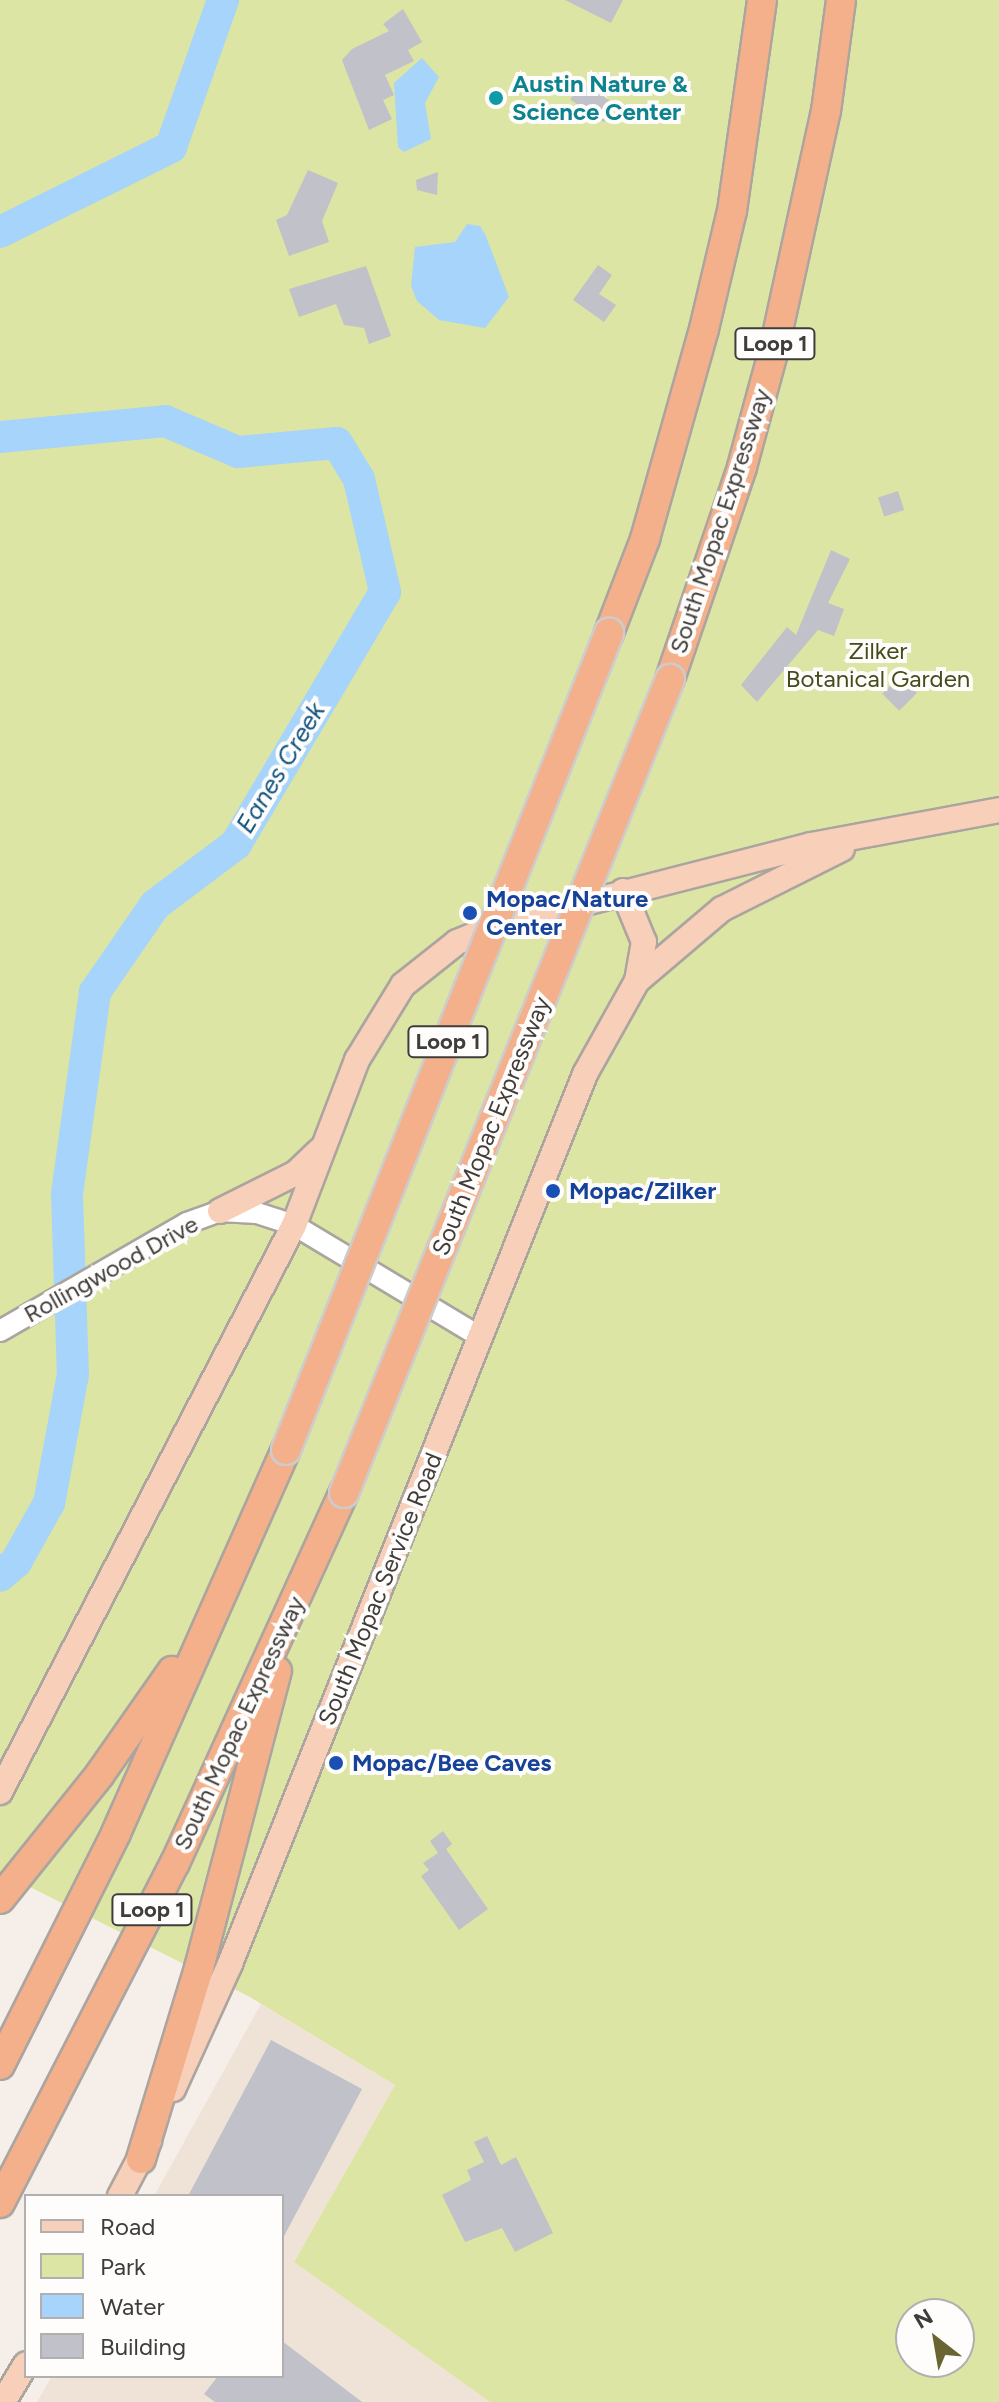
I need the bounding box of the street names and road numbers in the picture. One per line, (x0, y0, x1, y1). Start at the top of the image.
road number: Loop 1 (733, 326, 817, 362)
street label: South Mopac Expressway (664, 385, 776, 657)
street label: South Mopac Expressway (426, 992, 556, 1260)
road number: Loop 1 (406, 1024, 490, 1060)
street label: Rollingwood Drive (19, 1209, 203, 1329)
street label: South Mopac Service Road (312, 1449, 448, 1729)
street label: South Mopac Expressway (168, 1592, 310, 1854)
road number: Loop 1 (110, 1892, 194, 1928)

